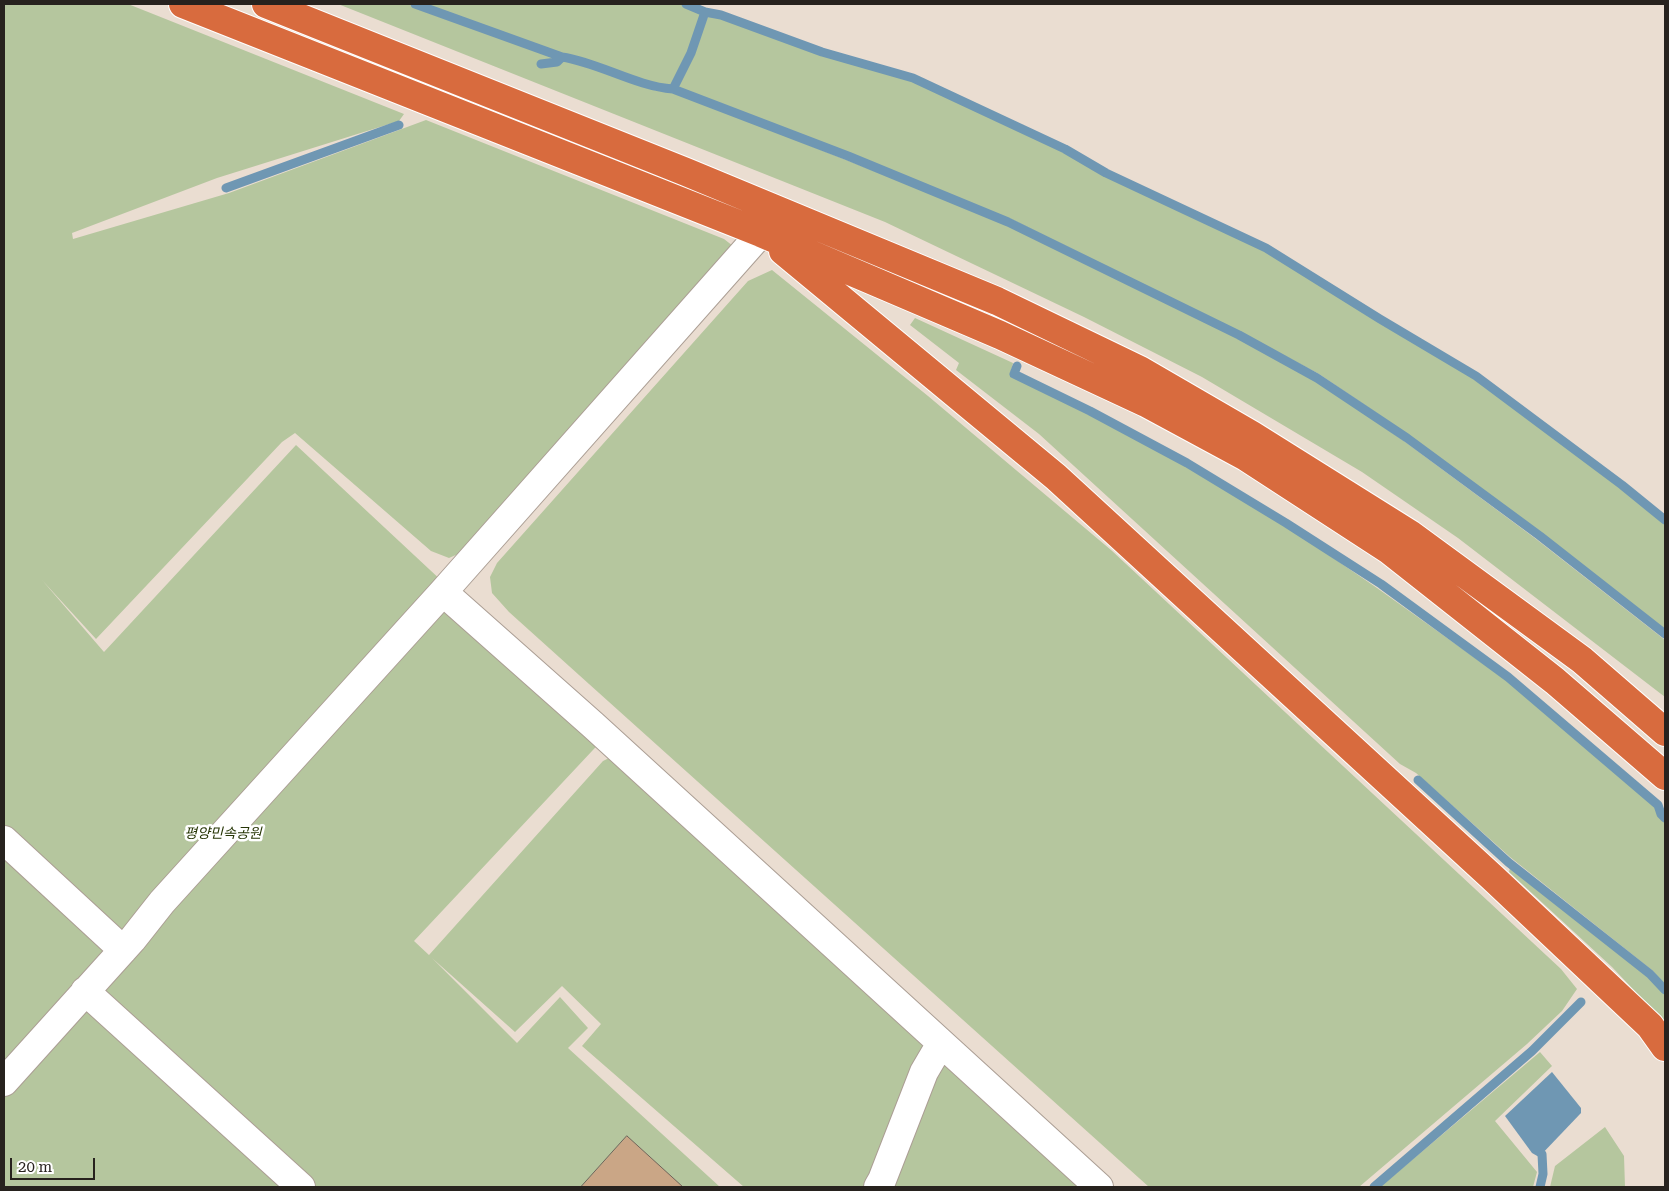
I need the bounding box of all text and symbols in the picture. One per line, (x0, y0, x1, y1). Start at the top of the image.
park label: 평양민속공원 (184, 826, 262, 842)
scale bar (12, 1148, 98, 1180)
text: 20 m (18, 1158, 52, 1176)

